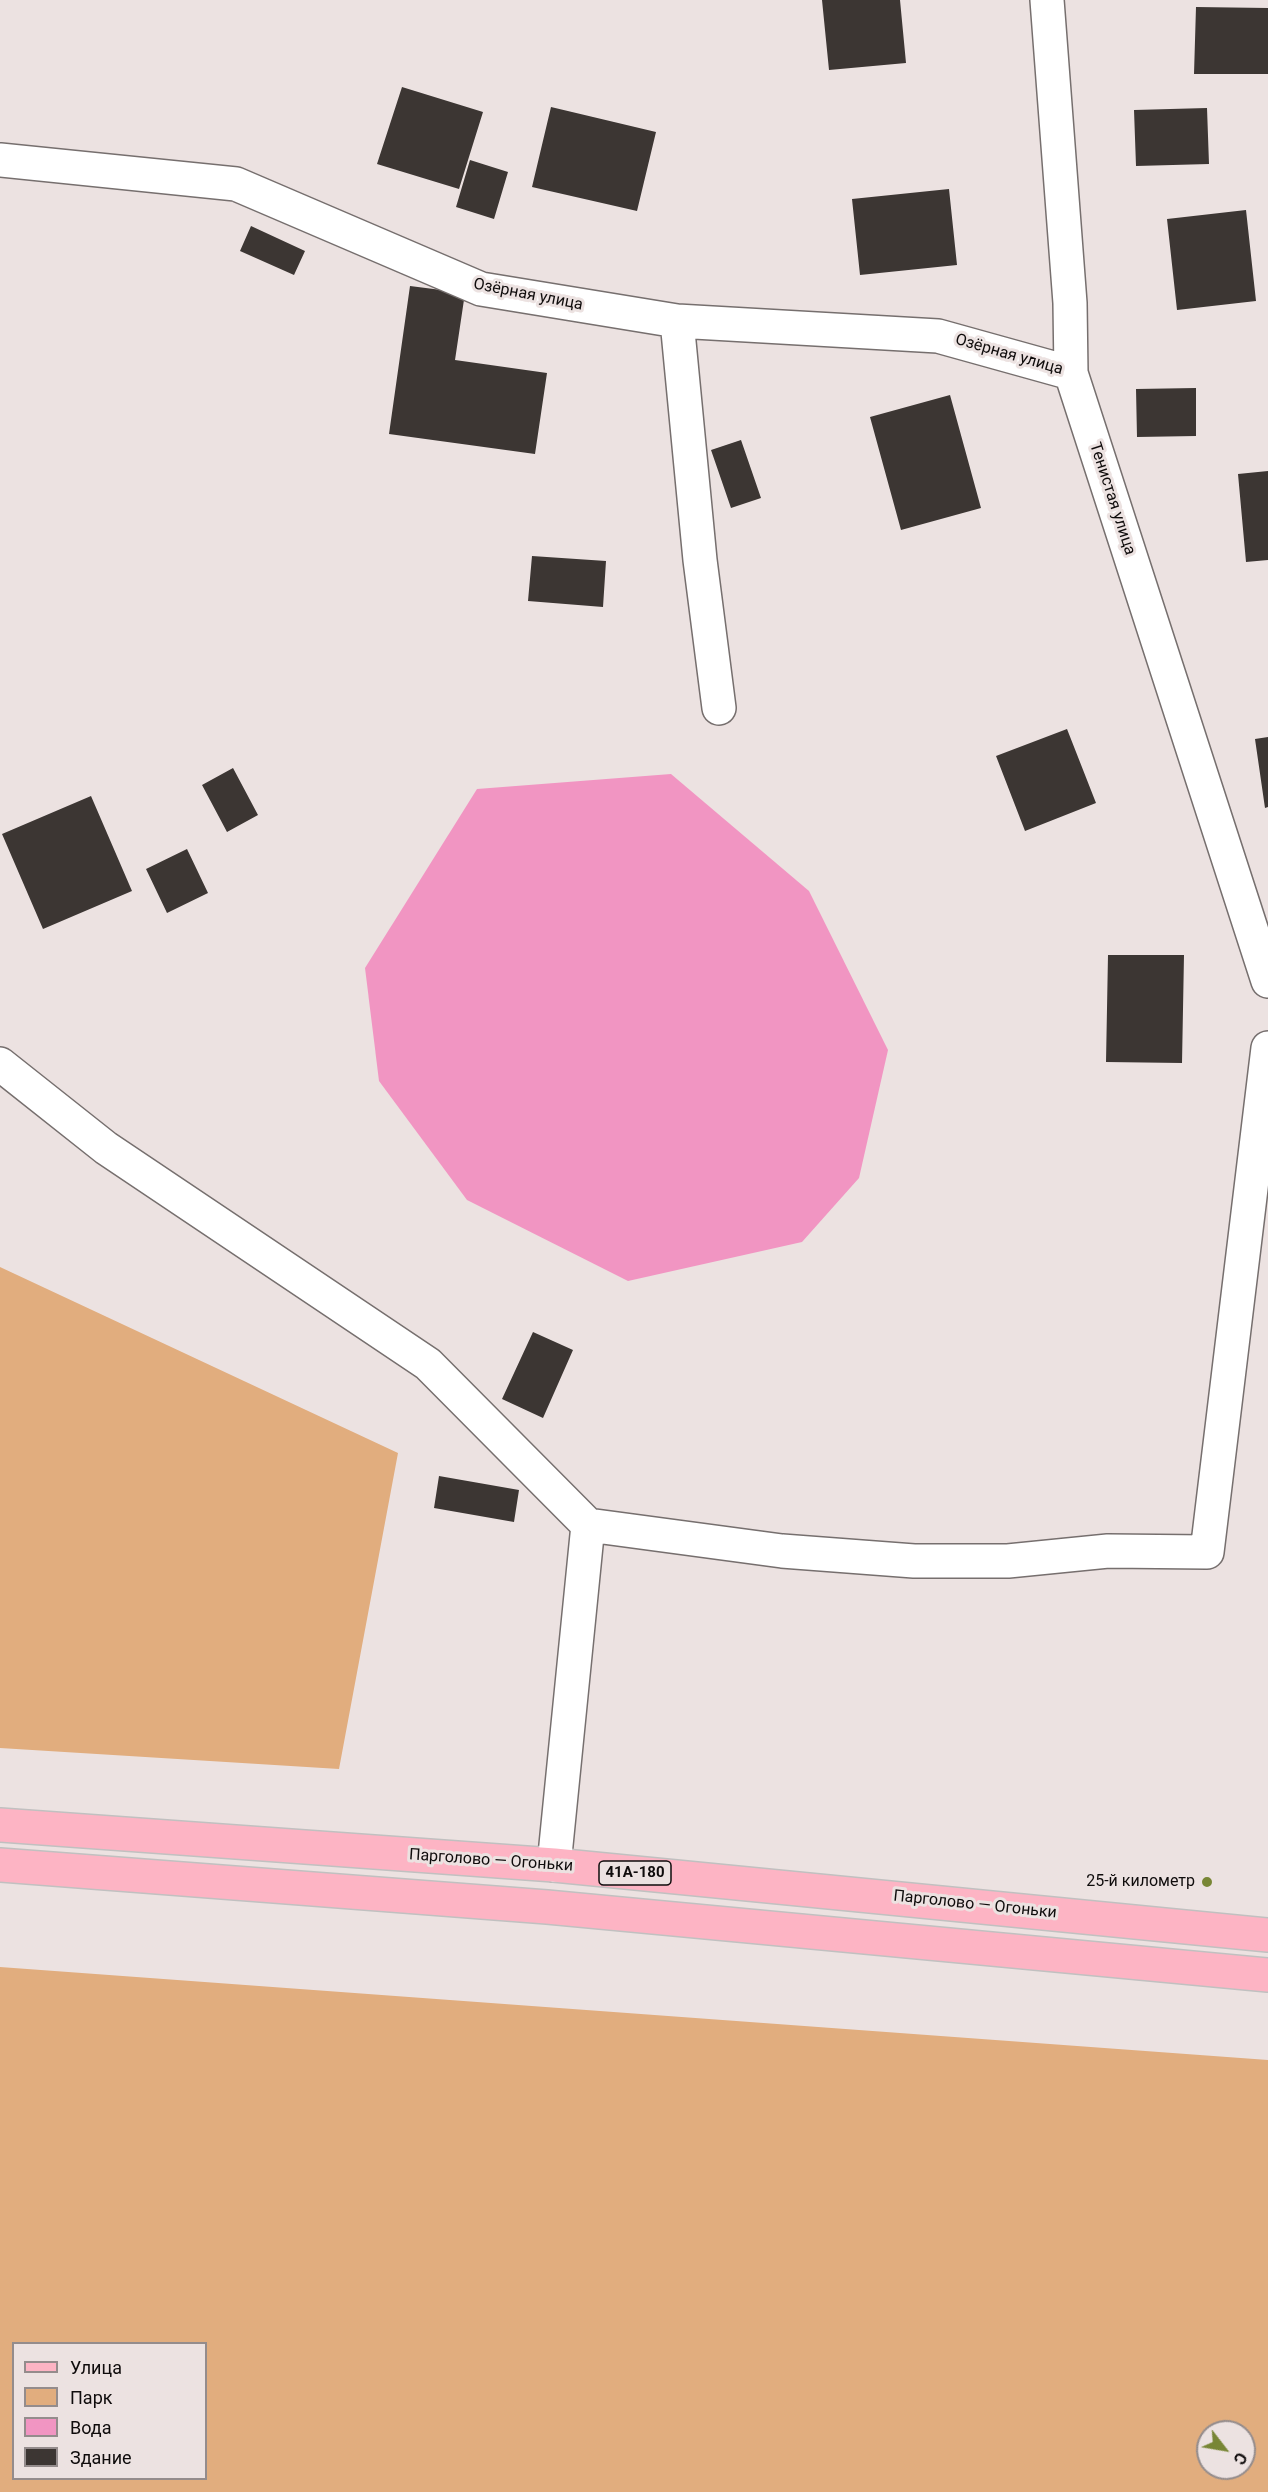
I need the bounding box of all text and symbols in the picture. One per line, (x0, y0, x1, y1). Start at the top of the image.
street label: Озёрная улица (472, 275, 584, 315)
street label: Озёрная улица (953, 330, 1065, 380)
street label: Тенистая улица (1085, 440, 1139, 558)
street label: Парголово — Огоньки (408, 1846, 574, 1876)
road number: 41А-180 (599, 1861, 671, 1885)
place label: 25-й километр (1086, 1872, 1195, 1892)
marker: 25-й километр (1200, 1875, 1214, 1889)
street label: Парголово — Огоньки (892, 1887, 1058, 1923)
legend (12, 2342, 207, 2480)
text: Улица (70, 2357, 122, 2378)
text: Парк (70, 2387, 112, 2408)
text: Вода (70, 2417, 112, 2438)
north arrow (1196, 2420, 1256, 2480)
text: Здание (70, 2447, 132, 2468)
text: С (1229, 2449, 1251, 2468)

